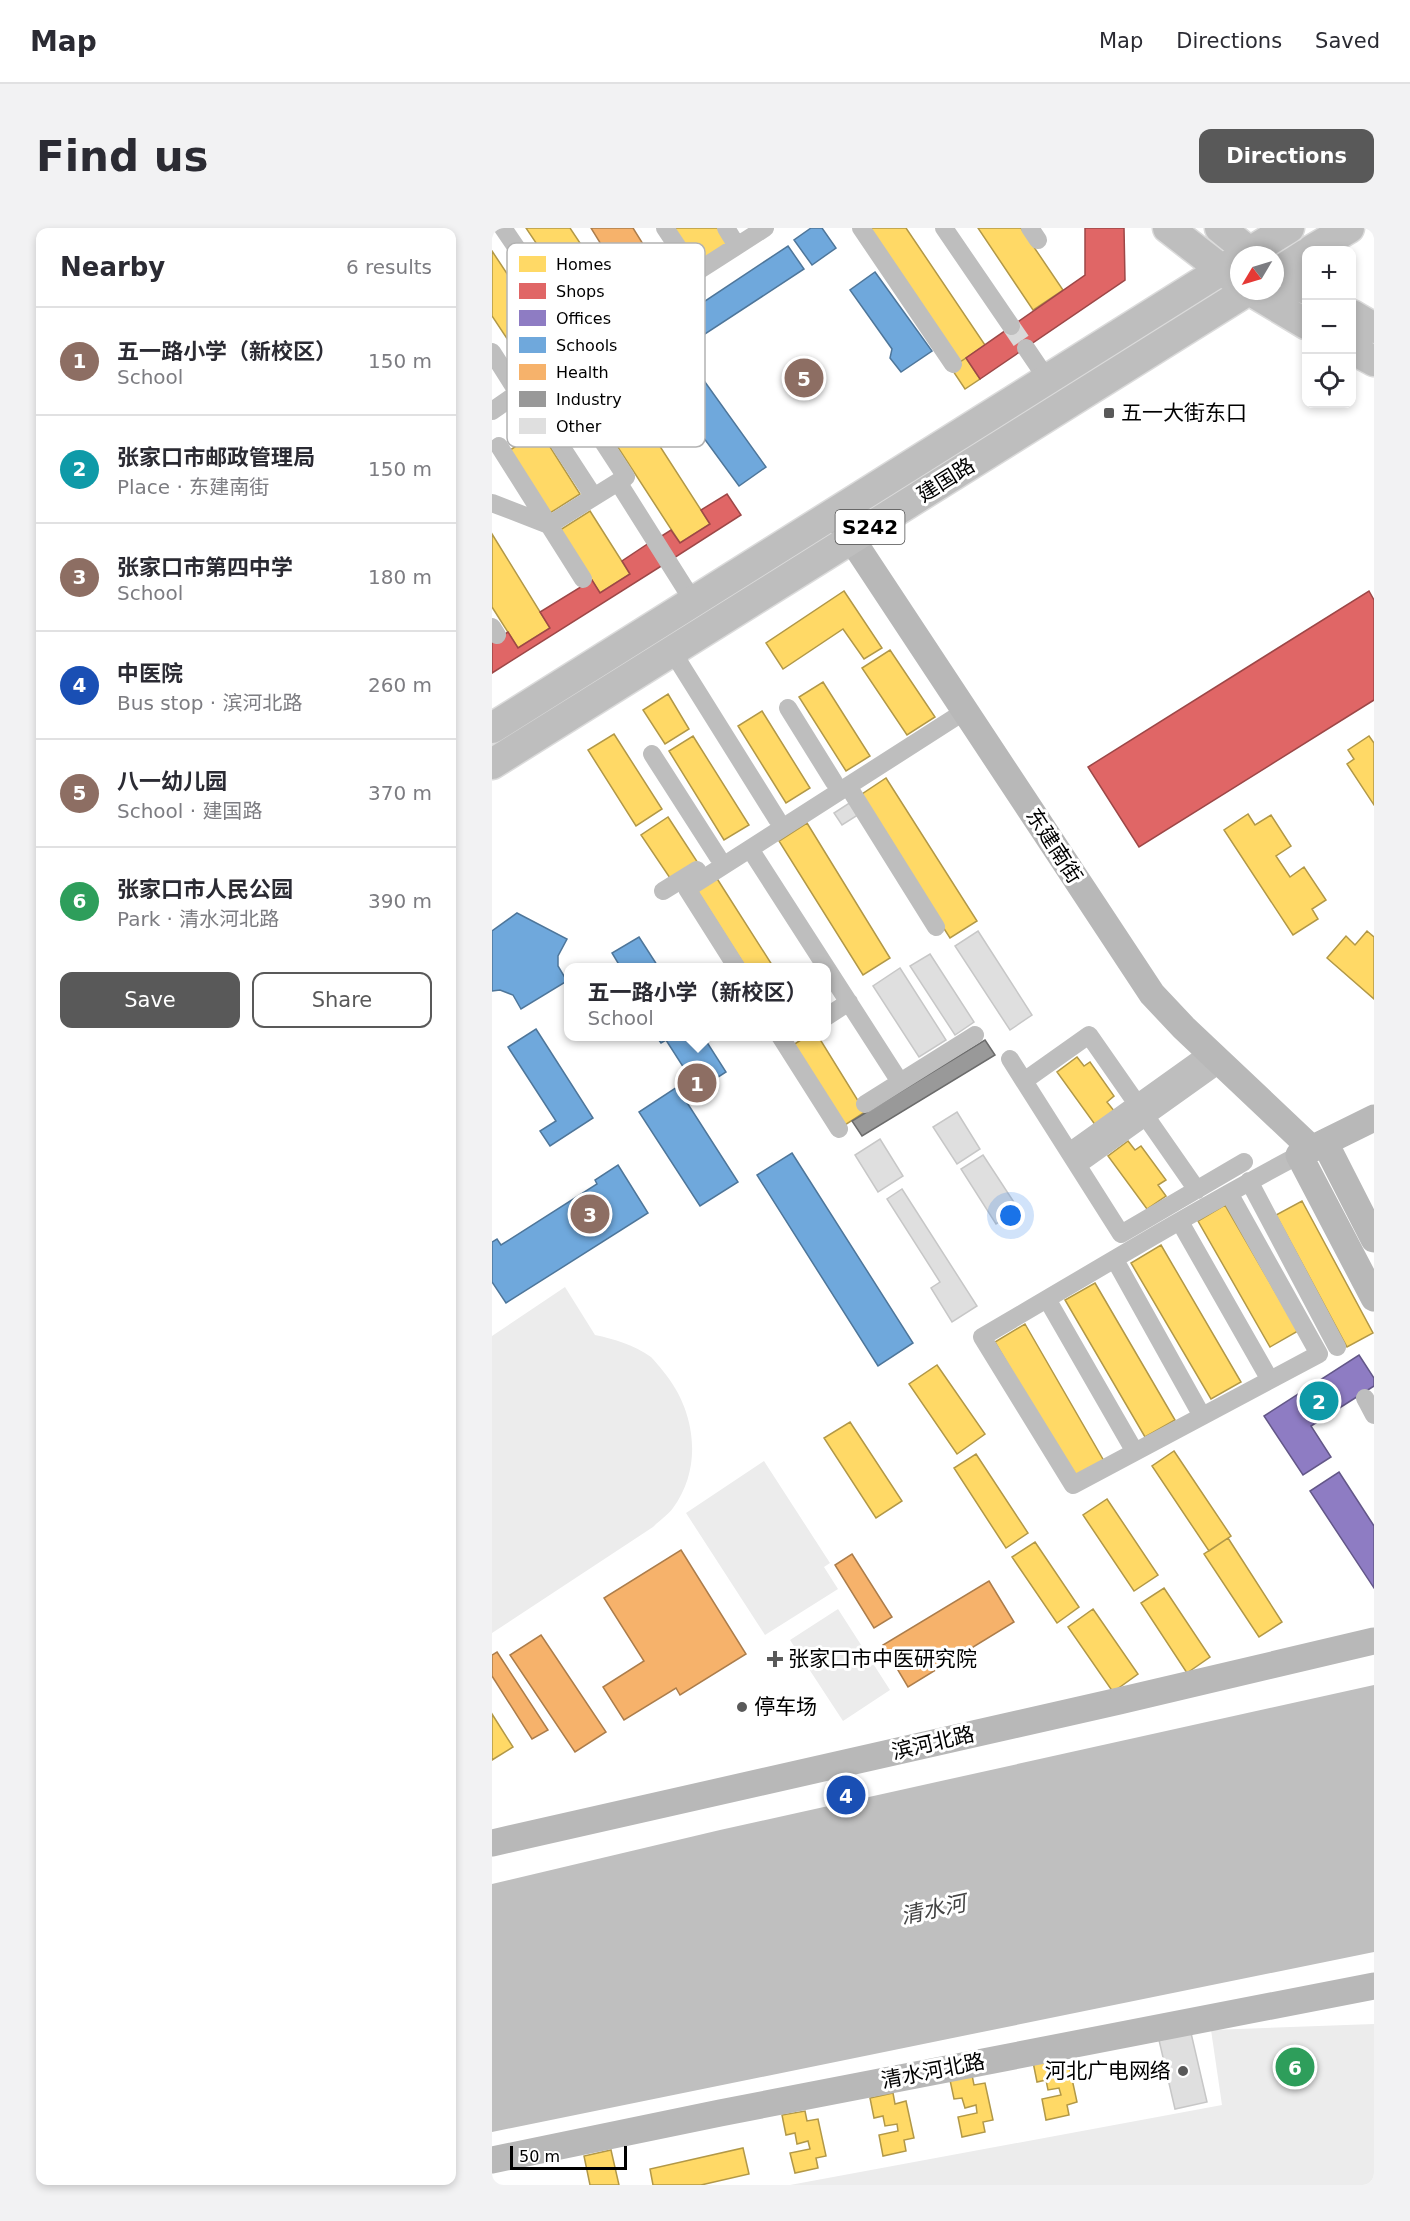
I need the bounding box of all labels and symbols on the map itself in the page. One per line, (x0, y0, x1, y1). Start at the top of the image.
legend (507, 243, 705, 447)
north arrow (1230, 246, 1284, 300)
text: Homes (556, 255, 612, 274)
text: Shops (556, 282, 605, 301)
text: Offices (556, 309, 611, 328)
text: Schools (556, 336, 617, 355)
pin: 5 (784, 356, 824, 400)
text: Health (556, 363, 609, 382)
text: Industry (556, 390, 622, 409)
place label: 五一大街东口 (1121, 401, 1247, 425)
marker: 五一大街东口 (1102, 406, 1116, 420)
text: Other (556, 417, 602, 436)
street label: 建国路 (913, 453, 979, 507)
road number: S242 (836, 510, 904, 544)
street label: 东建南街 (1021, 804, 1087, 888)
pin: 1 (678, 1060, 716, 1106)
pin: 3 (570, 1192, 610, 1236)
your location (996, 1201, 1025, 1230)
pin: 2 (1300, 1378, 1338, 1424)
place label: 张家口市中医研究院 (788, 1647, 977, 1671)
marker: 张家口市中医研究院 (766, 1650, 784, 1668)
place label: 停车场 (754, 1695, 817, 1719)
marker: 停车场 (735, 1700, 749, 1714)
street label: 滨河北路 (889, 1722, 977, 1764)
pin: 4 (826, 1772, 866, 1818)
water label: 清水河 (898, 1890, 972, 1929)
pin: 6 (1276, 2044, 1314, 2090)
street label: 清水河北路 (879, 2049, 987, 2093)
place label: 河北广电网络 (1045, 2059, 1171, 2083)
marker: 河北广电网络 (1176, 2064, 1190, 2078)
scale bar (510, 2143, 627, 2170)

